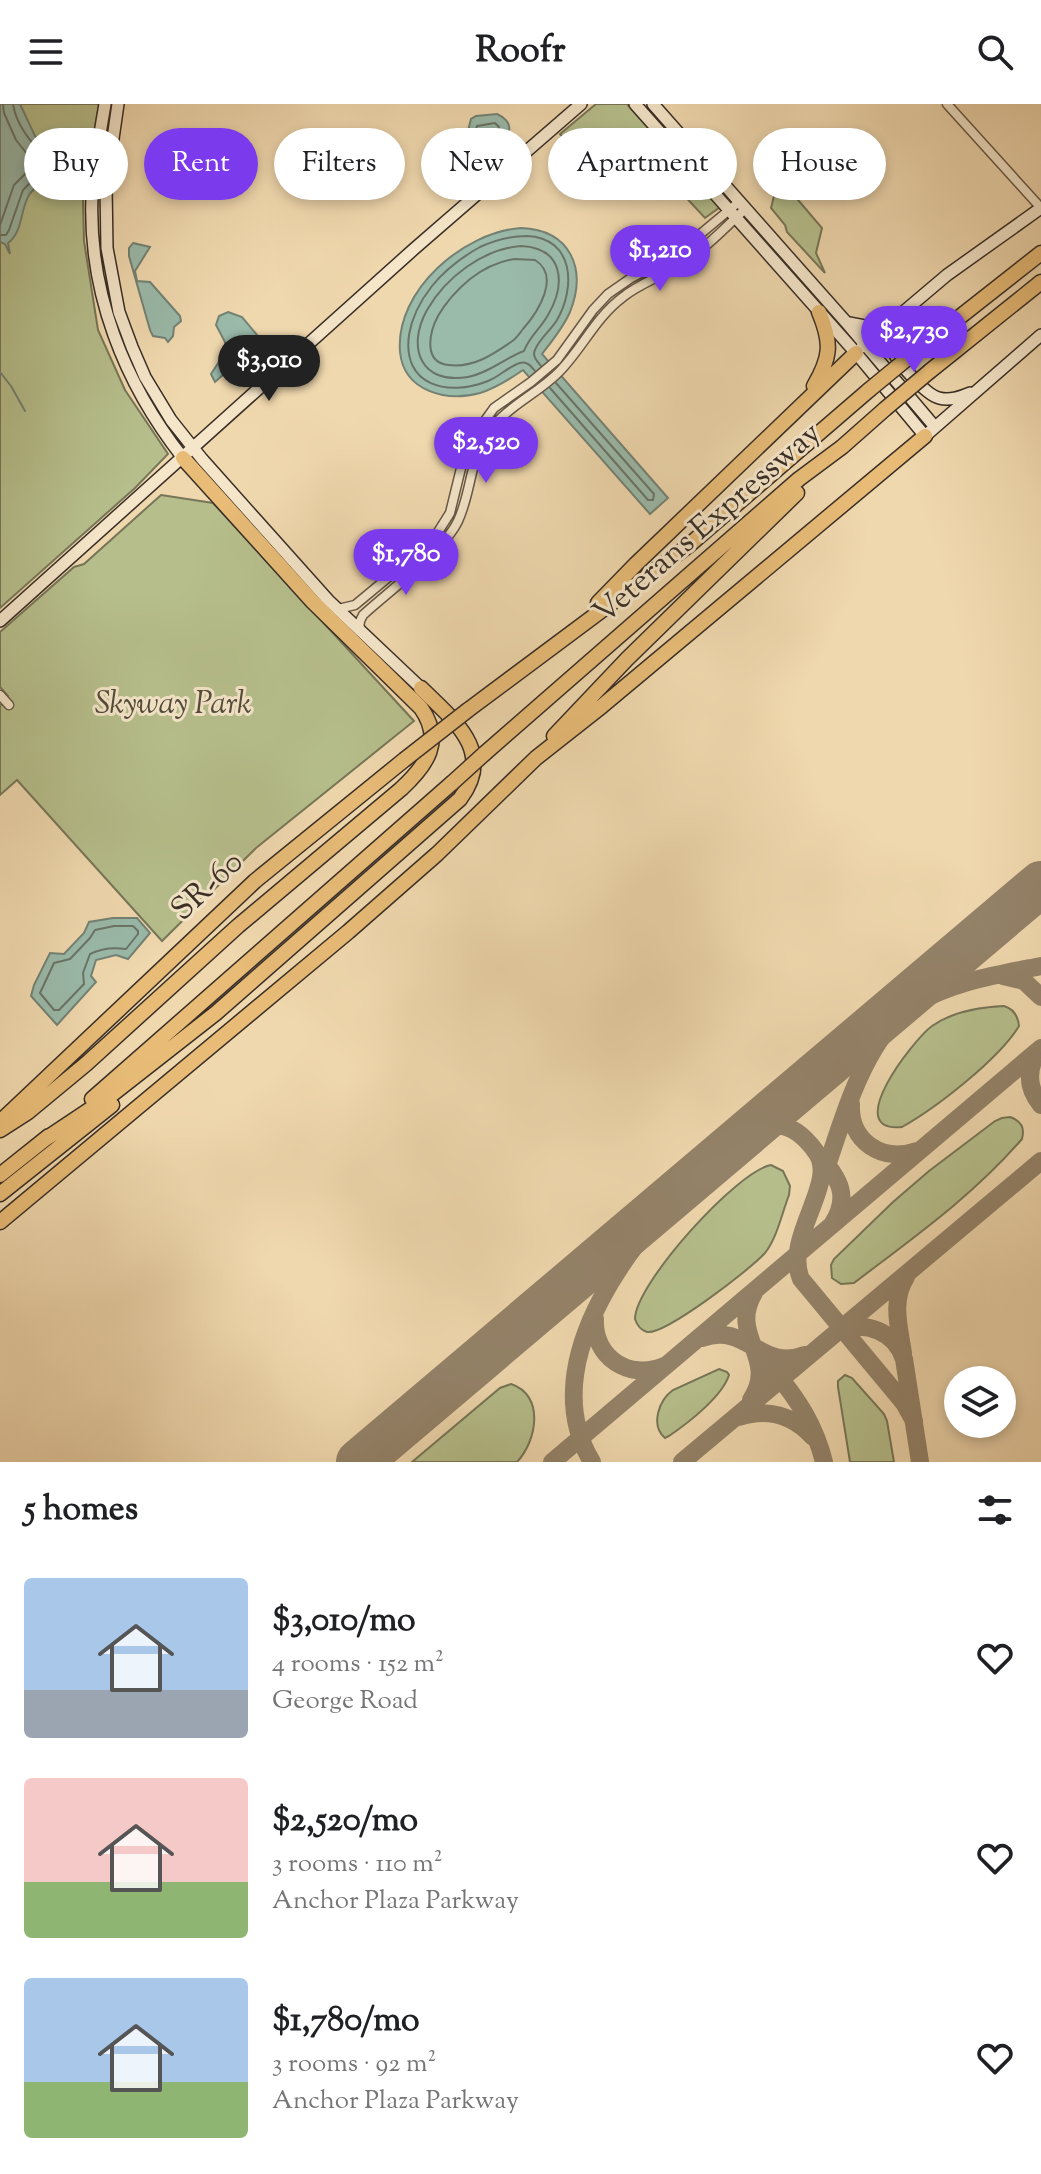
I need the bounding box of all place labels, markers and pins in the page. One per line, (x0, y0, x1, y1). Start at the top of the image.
pin: $1,210 (595, 225, 725, 293)
pin: $2,730 (849, 306, 979, 374)
pin: $3,010 (204, 335, 334, 403)
pin: $2,520 (421, 417, 551, 485)
pin: $1,780 (341, 529, 471, 597)

